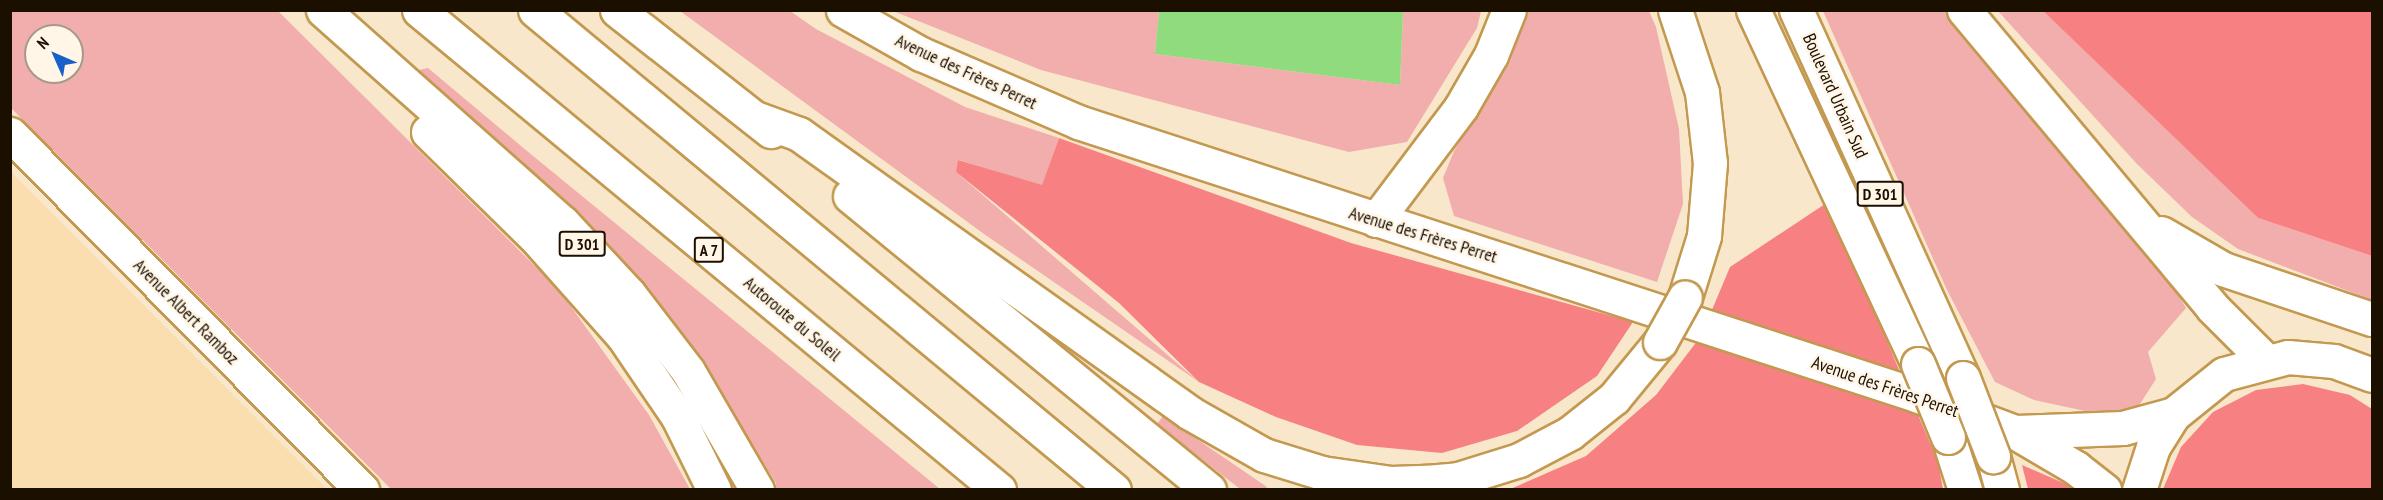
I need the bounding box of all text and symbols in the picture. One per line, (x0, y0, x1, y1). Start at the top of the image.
north arrow (24, 24, 84, 84)
street label: Avenue des Frères Perret (892, 30, 1040, 114)
street label: Boulevard Urbain Sud (1798, 30, 1872, 162)
text: N (33, 33, 53, 53)
road number: D 301 (1856, 181, 1904, 207)
street label: Avenue des Frères Perret (1346, 202, 1500, 268)
road number: D 301 (558, 231, 606, 257)
road number: A 7 (692, 237, 726, 263)
street label: Avenue Albert Ramboz (129, 255, 243, 369)
street label: Autoroute du Soleil (739, 272, 845, 366)
street label: Avenue des Frères Perret (1809, 352, 1961, 422)

